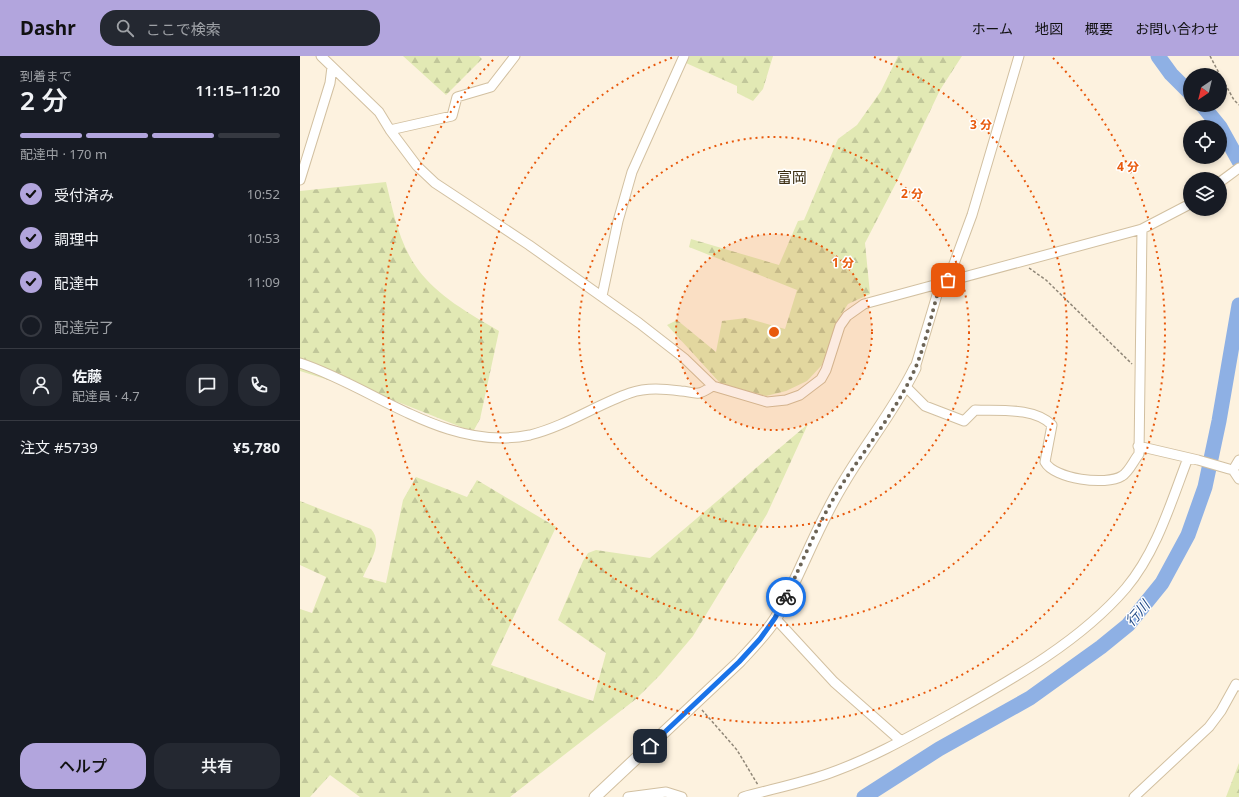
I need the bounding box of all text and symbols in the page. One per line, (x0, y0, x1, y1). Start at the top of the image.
search box (100, 10, 380, 46)
text: Dashr (20, 15, 76, 41)
icon: search (114, 17, 136, 39)
text: ここで検索 (146, 19, 221, 39)
text: ホーム (971, 19, 1013, 38)
text: 地図 (1035, 19, 1063, 38)
text: 概要 (1085, 19, 1113, 38)
text: お問い合わせ (1135, 19, 1219, 38)
text: 到着まで (20, 67, 72, 85)
north arrow (1183, 68, 1227, 112)
map controls (1183, 68, 1227, 216)
text: 11:15–11:20 (196, 80, 280, 100)
text: 2 分 (20, 82, 68, 118)
text: 3 分 (970, 116, 992, 133)
button: locate (1183, 120, 1227, 164)
text: 配達中 · 170 m (20, 145, 107, 163)
text: 4 分 (1117, 158, 1139, 175)
district label: 富岡 (777, 167, 807, 187)
button: layers (1183, 172, 1227, 216)
icon: check (20, 183, 42, 205)
text: 受付済み (54, 185, 114, 205)
text: 10:52 (247, 185, 280, 203)
text: 2 分 (901, 185, 923, 202)
icon: check (20, 227, 42, 249)
text: 調理中 (54, 229, 99, 249)
text: 10:53 (247, 229, 280, 247)
text: 1 分 (832, 254, 854, 271)
pin (931, 263, 965, 297)
icon: bag (937, 269, 959, 291)
icon: check (20, 271, 42, 293)
text: 配達中 (54, 273, 99, 293)
text: 11:09 (247, 273, 280, 291)
text: 配達完了 (54, 317, 114, 337)
centre of rings (767, 325, 781, 339)
button: person (20, 364, 62, 406)
button: chat (186, 364, 228, 406)
button: phone (238, 364, 280, 406)
text: 佐藤 (72, 366, 102, 386)
text: 配達員 · 4.7 (72, 387, 140, 405)
text: 注文 #5739 (20, 437, 98, 457)
text: ¥5,780 (233, 437, 280, 457)
courier (766, 577, 806, 617)
icon: bike (775, 586, 797, 608)
water label: 行川 (1121, 595, 1155, 630)
pin (633, 729, 667, 763)
icon: home (639, 735, 661, 757)
button: ヘルプ (20, 743, 146, 789)
button: 共有 (154, 743, 280, 789)

